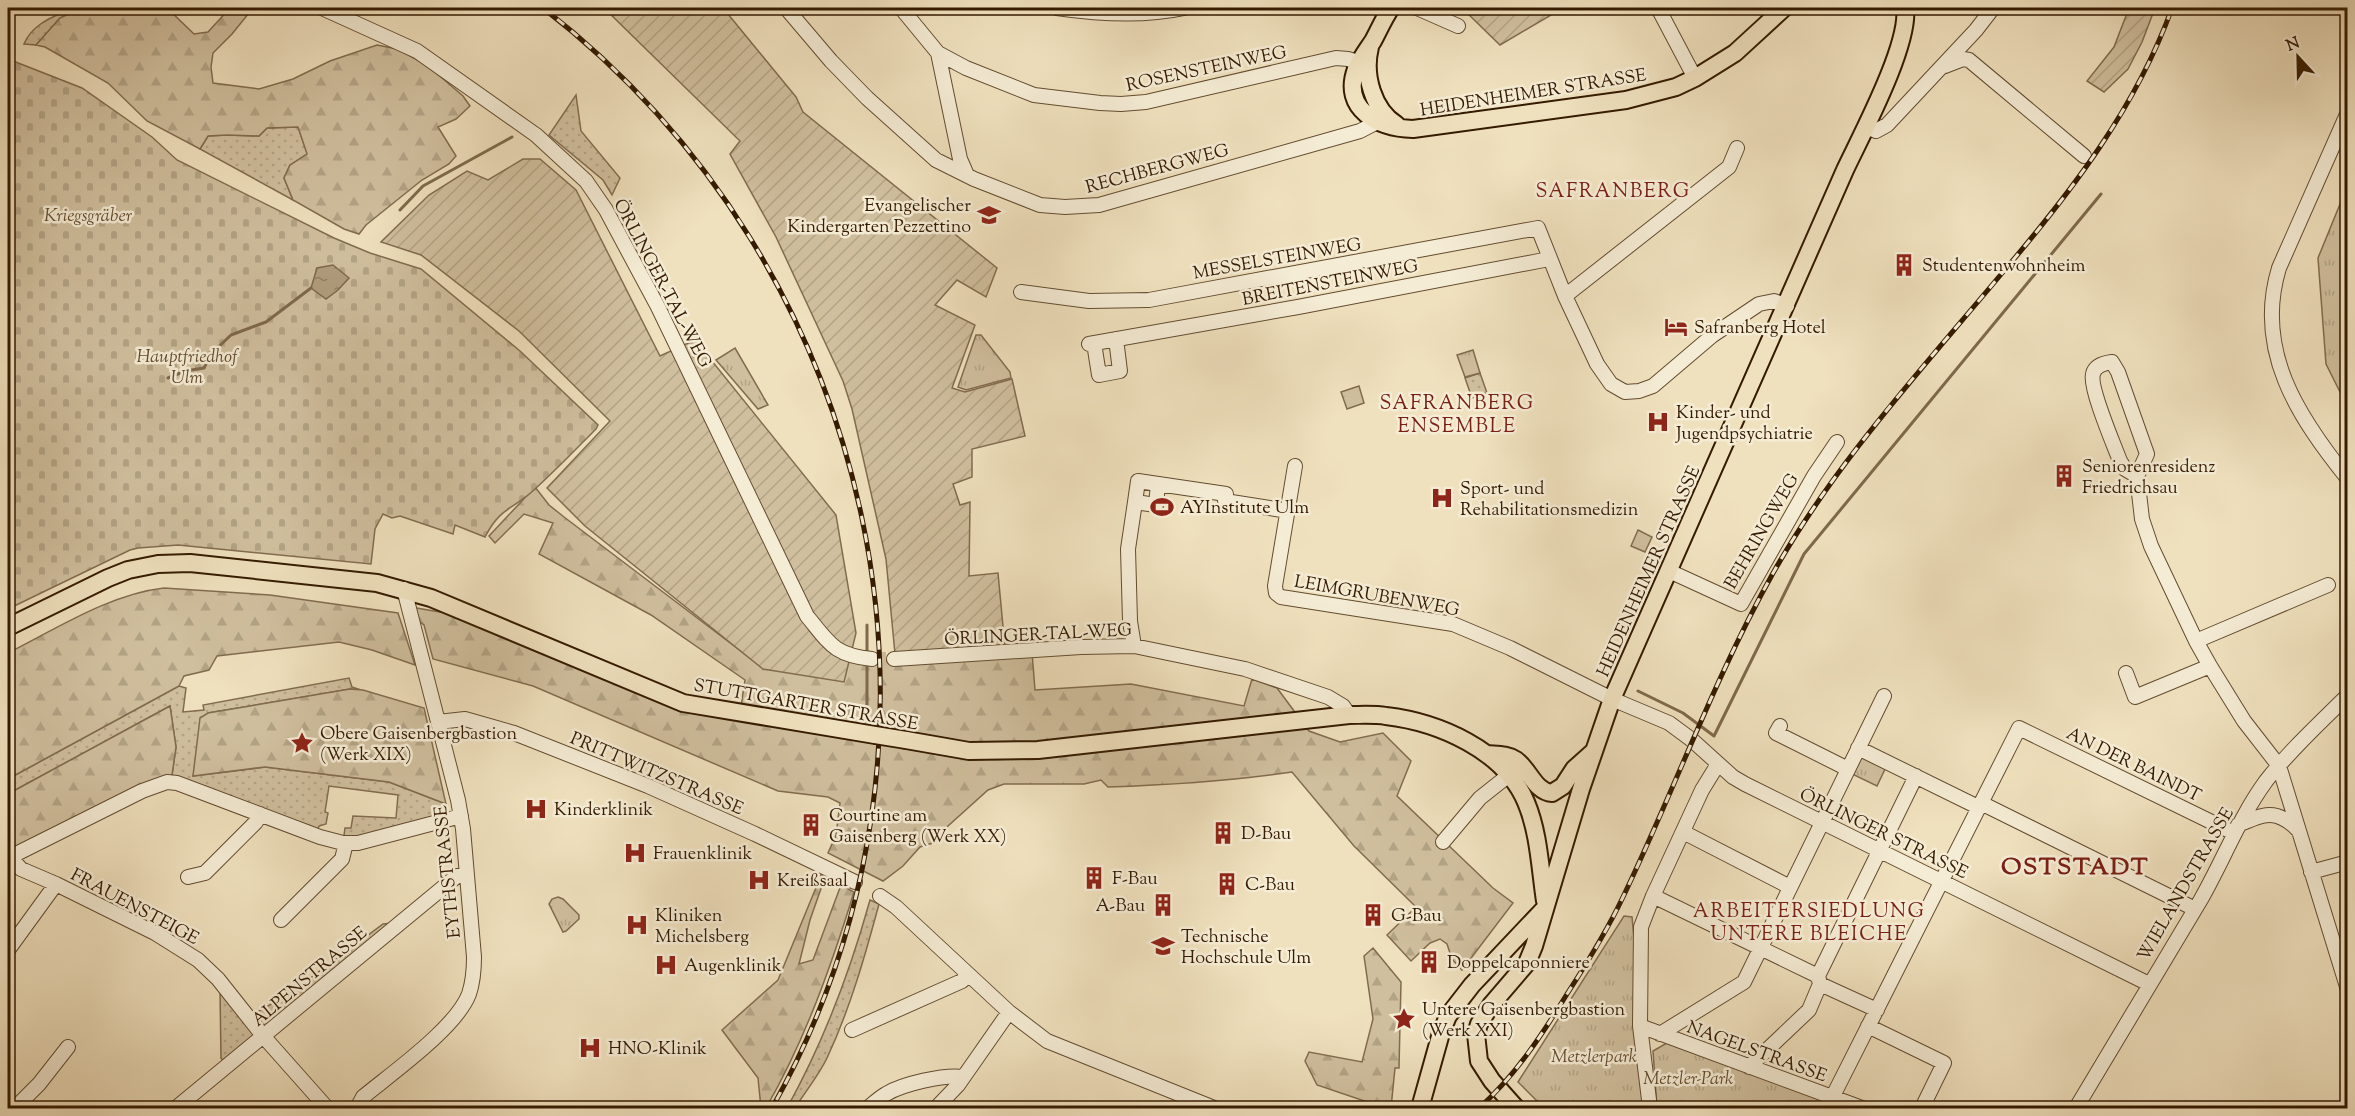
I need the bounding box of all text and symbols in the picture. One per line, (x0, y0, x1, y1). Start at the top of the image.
north arrow (2268, 27, 2328, 87)
text: N (2283, 32, 2304, 58)
street label: ROSENSTEINWEG (1124, 40, 1290, 100)
street label: HEIDENHEIMER STRASSE (1418, 63, 1648, 125)
street label: RECHBERGWEG (1083, 138, 1232, 202)
district label: SAFRANBERG (1535, 178, 1691, 207)
place label: Evangelischer Kindergarten Pezzettino (787, 194, 971, 241)
street label: ÖRLINGER-TAL-WEG (606, 195, 717, 373)
school or university icon: Evangelischer Kindergarten Pezzettino (976, 202, 1002, 228)
park label: Kriegsgräber (44, 204, 133, 230)
street label: MESSELSTEINWEG (1191, 232, 1364, 288)
building icon: Studentenwohnheim (1891, 252, 1917, 278)
street label: BREITENSTEINWEG (1240, 254, 1421, 314)
place label: Studentenwohnheim (1922, 254, 2086, 280)
hotel icon: Safranberg Hotel (1663, 314, 1689, 340)
place label: Safranberg Hotel (1694, 316, 1826, 342)
park label: Hauptfriedhof Ulm (137, 345, 239, 392)
district label: SAFRANBERG ENSEMBLE (1379, 390, 1535, 442)
place label: Kinder- und Jugendpsychiatrie (1675, 401, 1813, 448)
hospital icon: Kinder- und Jugendpsychiatrie (1645, 409, 1671, 435)
place label: Seniorenresidenz Friedrichsau (2082, 455, 2215, 502)
street label: HEIDENHEIMER STRASSE (1591, 462, 1708, 682)
building icon: Seniorenresidenz Friedrichsau (2051, 463, 2077, 489)
street label: BEHRINGWEG (1719, 469, 1807, 595)
place label: Sport- und Rehabilitationsmedizin (1460, 477, 1639, 524)
hospital icon: Sport- und Rehabilitationsmedizin (1429, 485, 1455, 511)
sports icon: AYInstitute Ulm (1149, 494, 1175, 520)
place label: AYInstitute Ulm (1180, 496, 1309, 522)
street label: LEIMGRUBENWEG (1292, 570, 1462, 624)
street label: ÖRLINGER-TAL-WEG (944, 618, 1133, 654)
street label: STUTTGARTER STRASSE (691, 673, 920, 739)
place label: Obere Gaisenbergbastion (Werk XIX) (320, 722, 517, 769)
street label: AN DER BAINDT (2061, 722, 2205, 810)
street label: PRITTWITZSTRASSE (566, 727, 747, 823)
place icon: Obere Gaisenbergbastion (Werk XIX) (289, 730, 315, 756)
street label: ÖRLINGER STRASSE (1794, 783, 1972, 887)
hospital icon: Kinderklinik (523, 796, 549, 822)
place label: Kinderklinik (554, 798, 653, 824)
street label: WIELANDSTRASSE (2132, 803, 2242, 967)
street label: EYTHSTRASSE (429, 804, 469, 940)
place label: Courtine am Gaisenberg (Werk XX) (829, 804, 1006, 851)
building icon: Courtine am Gaisenberg (Werk XX) (798, 812, 824, 838)
building icon: D-Bau (1210, 820, 1236, 846)
place label: D-Bau (1241, 822, 1291, 848)
hospital icon: Frauenklinik (622, 840, 648, 866)
place label: Frauenklinik (653, 842, 753, 868)
district label: OSTSTADT (2001, 851, 2149, 885)
street label: FRAUENSTEIGE (65, 863, 203, 953)
building icon: F-Bau (1081, 865, 1107, 891)
hospital icon: Kreißsaal (746, 867, 772, 893)
place label: F-Bau (1112, 867, 1158, 893)
place label: Kreißsaal (777, 869, 848, 895)
building icon: C-Bau (1214, 871, 1240, 897)
place label: C-Bau (1245, 873, 1295, 899)
building icon: A-Bau (1150, 892, 1176, 918)
place label: A-Bau (1095, 894, 1145, 920)
district label: ARBEITERSIEDLUNG UNTERE BLEICHE (1693, 898, 1925, 950)
building icon: G-Bau (1360, 902, 1386, 928)
place label: Kliniken Michelsberg (655, 904, 749, 951)
place label: G-Bau (1391, 904, 1442, 930)
hospital icon: Kliniken Michelsberg (624, 912, 650, 938)
street label: ALPENSTRASSE (247, 921, 374, 1034)
place label: Technische Hochschule Ulm (1181, 925, 1311, 972)
school or university icon: Technische Hochschule Ulm (1150, 933, 1176, 959)
building icon: Doppelcaponniere (1416, 949, 1442, 975)
place label: Doppelcaponniere (1447, 951, 1590, 977)
hospital icon: Augenklinik (653, 952, 679, 978)
place label: Augenklinik (684, 954, 782, 980)
place label: Untere Gaisenbergbastion (Werk XXI) (1422, 998, 1626, 1045)
place icon: Untere Gaisenbergbastion (Werk XXI) (1391, 1006, 1417, 1032)
street label: NAGELSTRASSE (1683, 1015, 1830, 1090)
hospital icon: HNO-Klinik (577, 1035, 603, 1061)
place label: HNO-Klinik (608, 1037, 707, 1063)
park label: Metzlerpark (1551, 1045, 1637, 1071)
park label: Metzler-Park (1643, 1067, 1733, 1093)

